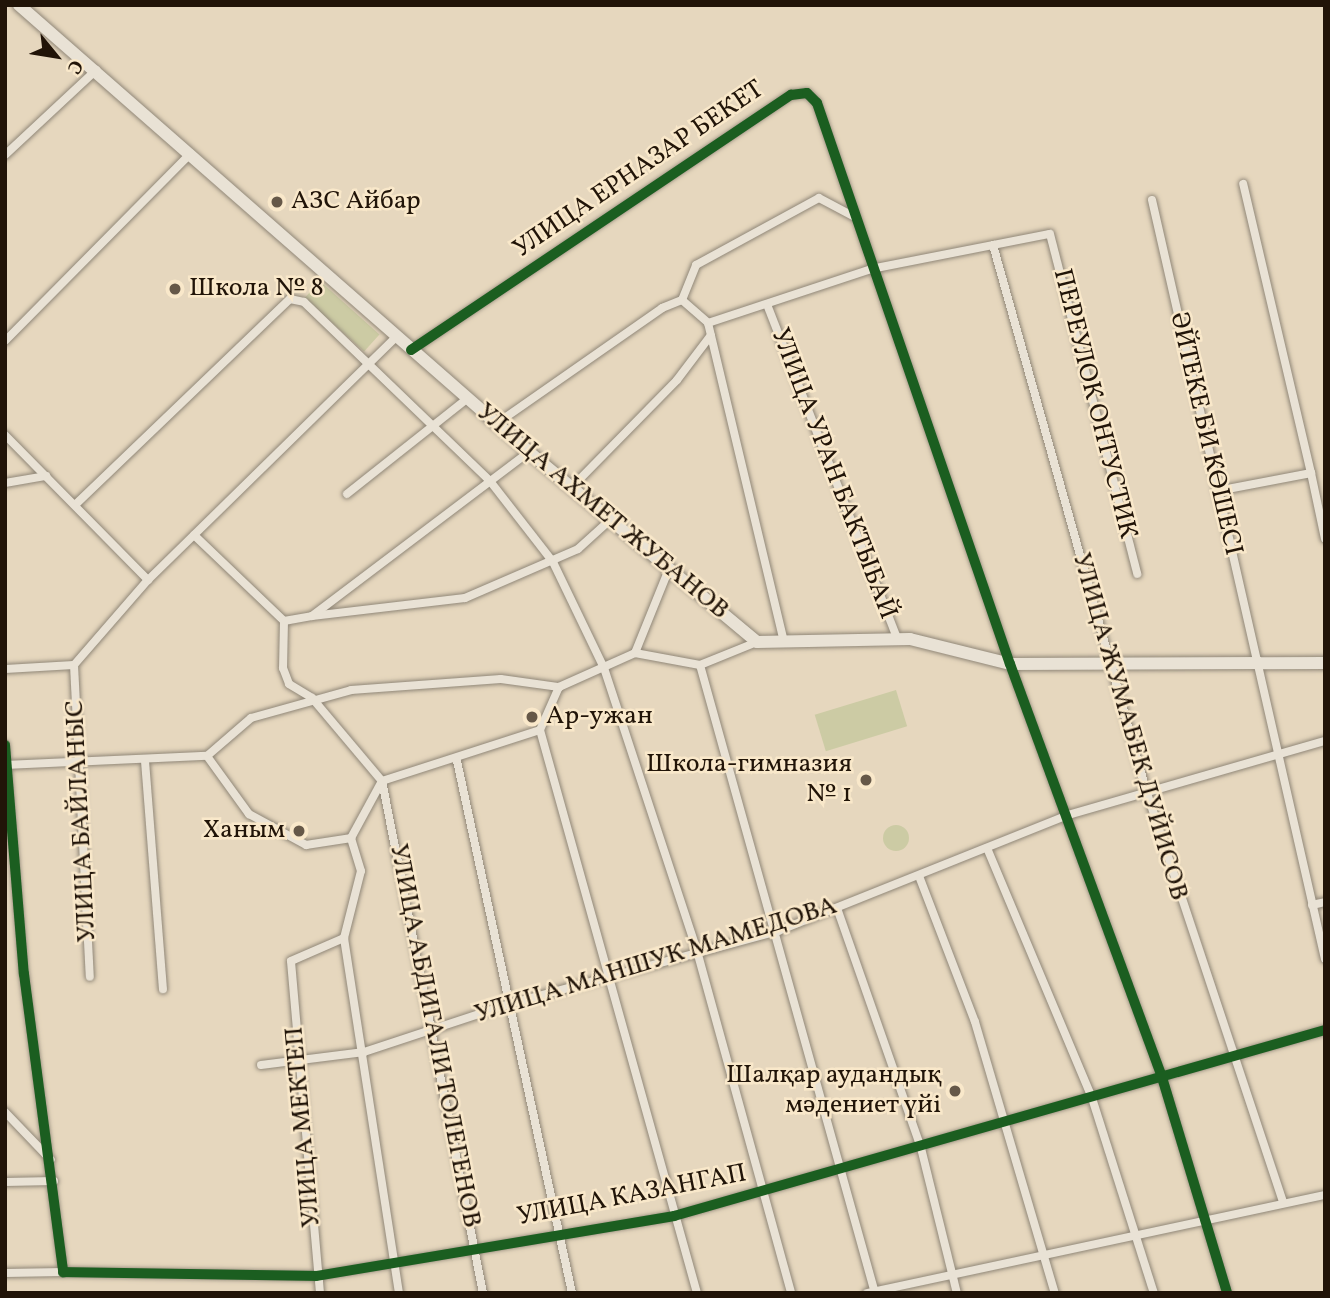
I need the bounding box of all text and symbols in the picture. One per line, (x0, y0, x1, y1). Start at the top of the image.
north arrow (21, 21, 91, 91)
text: С (60, 55, 88, 78)
street label: УЛИЦА ЕРНАЗАР БЕКЕТ (508, 74, 770, 266)
place label: АЗС Айбар (291, 186, 421, 218)
marker: АЗС Айбар (269, 194, 285, 210)
street label: ПЕРЕУЛОК ОНТУСТИК (1045, 266, 1143, 542)
place label: Школа № 8 (189, 273, 324, 305)
marker: Школа № 8 (167, 281, 183, 297)
street label: ӘЙТЕКЕ БИ КӨШЕСІ (1162, 309, 1248, 559)
street label: УЛИЦА УРАН БАКТЫБАЙ (763, 324, 903, 624)
street label: УЛИЦА АХМЕТ ЖУБАНОВ (469, 397, 735, 627)
street label: УЛИЦА ЖУМАБЕК ДУЙИСОВ (1064, 550, 1194, 904)
street label: УЛИЦА БАЙЛАНЫС (60, 699, 104, 943)
place label: Ар-ужан (546, 701, 653, 733)
marker: Ар-ужан (524, 709, 540, 725)
place label: Школа-гимназия № 1 (646, 749, 852, 810)
marker: Школа-гимназия № 1 (858, 772, 874, 788)
place label: Ханым (203, 815, 285, 847)
marker: Ханым (291, 823, 307, 839)
street label: УЛИЦА АБДИГАЛИ ТОЛЕГЕНОВ (381, 841, 487, 1231)
street label: УЛИЦА МАНШУК МАМЕДОВА (471, 891, 841, 1031)
street label: УЛИЦА МЕКТЕП (280, 1025, 328, 1229)
place label: Шалқар аудандық мәдениет үйі (726, 1060, 941, 1122)
marker: Шалқар аудандық мәдениет үйі (947, 1083, 963, 1099)
street label: УЛИЦА КАЗАНГАП (515, 1158, 749, 1234)

